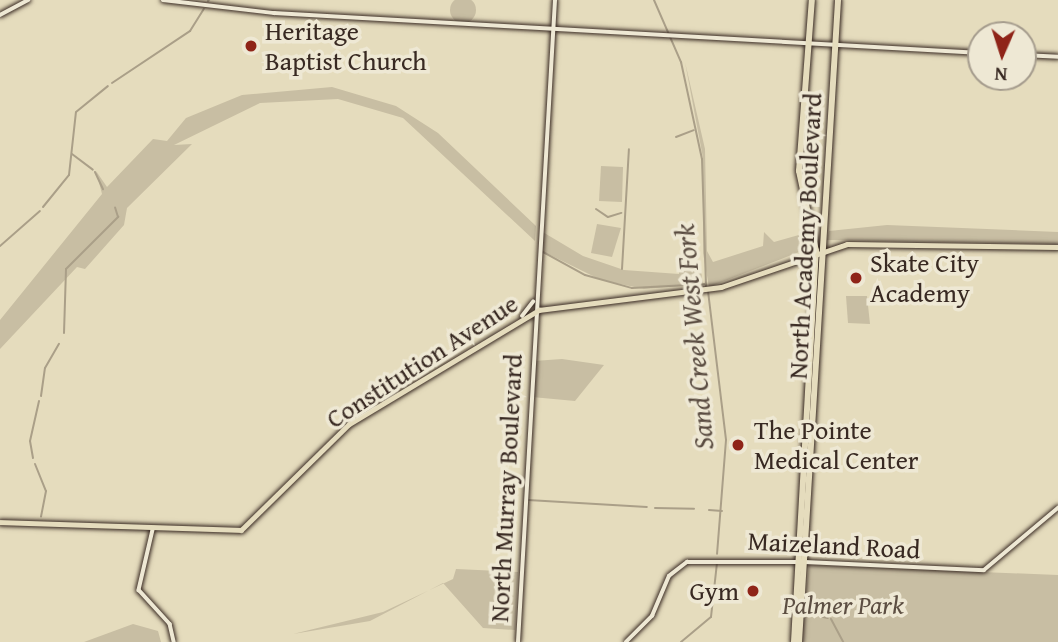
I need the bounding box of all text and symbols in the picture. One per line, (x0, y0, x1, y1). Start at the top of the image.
place label: Heritage Baptist Church (265, 15, 427, 76)
north arrow (967, 21, 1037, 91)
marker: Heritage Baptist Church (243, 38, 259, 54)
text: N (994, 61, 1008, 89)
street label: North Academy Boulevard (782, 92, 828, 380)
water label: Sand Creek West Fork (667, 223, 721, 451)
place label: Skate City Academy (870, 247, 979, 308)
marker: Skate City Academy (848, 270, 864, 286)
street label: Constitution Avenue (320, 287, 524, 435)
street label: North Murray Boulevard (483, 353, 529, 623)
place label: The Pointe Medical Center (754, 414, 919, 476)
marker: The Pointe Medical Center (728, 435, 748, 455)
street label: Maizeland Road (747, 525, 921, 565)
place label: Gym (689, 575, 739, 607)
marker: Gym (745, 583, 761, 599)
park label: Palmer Park (782, 589, 904, 621)

